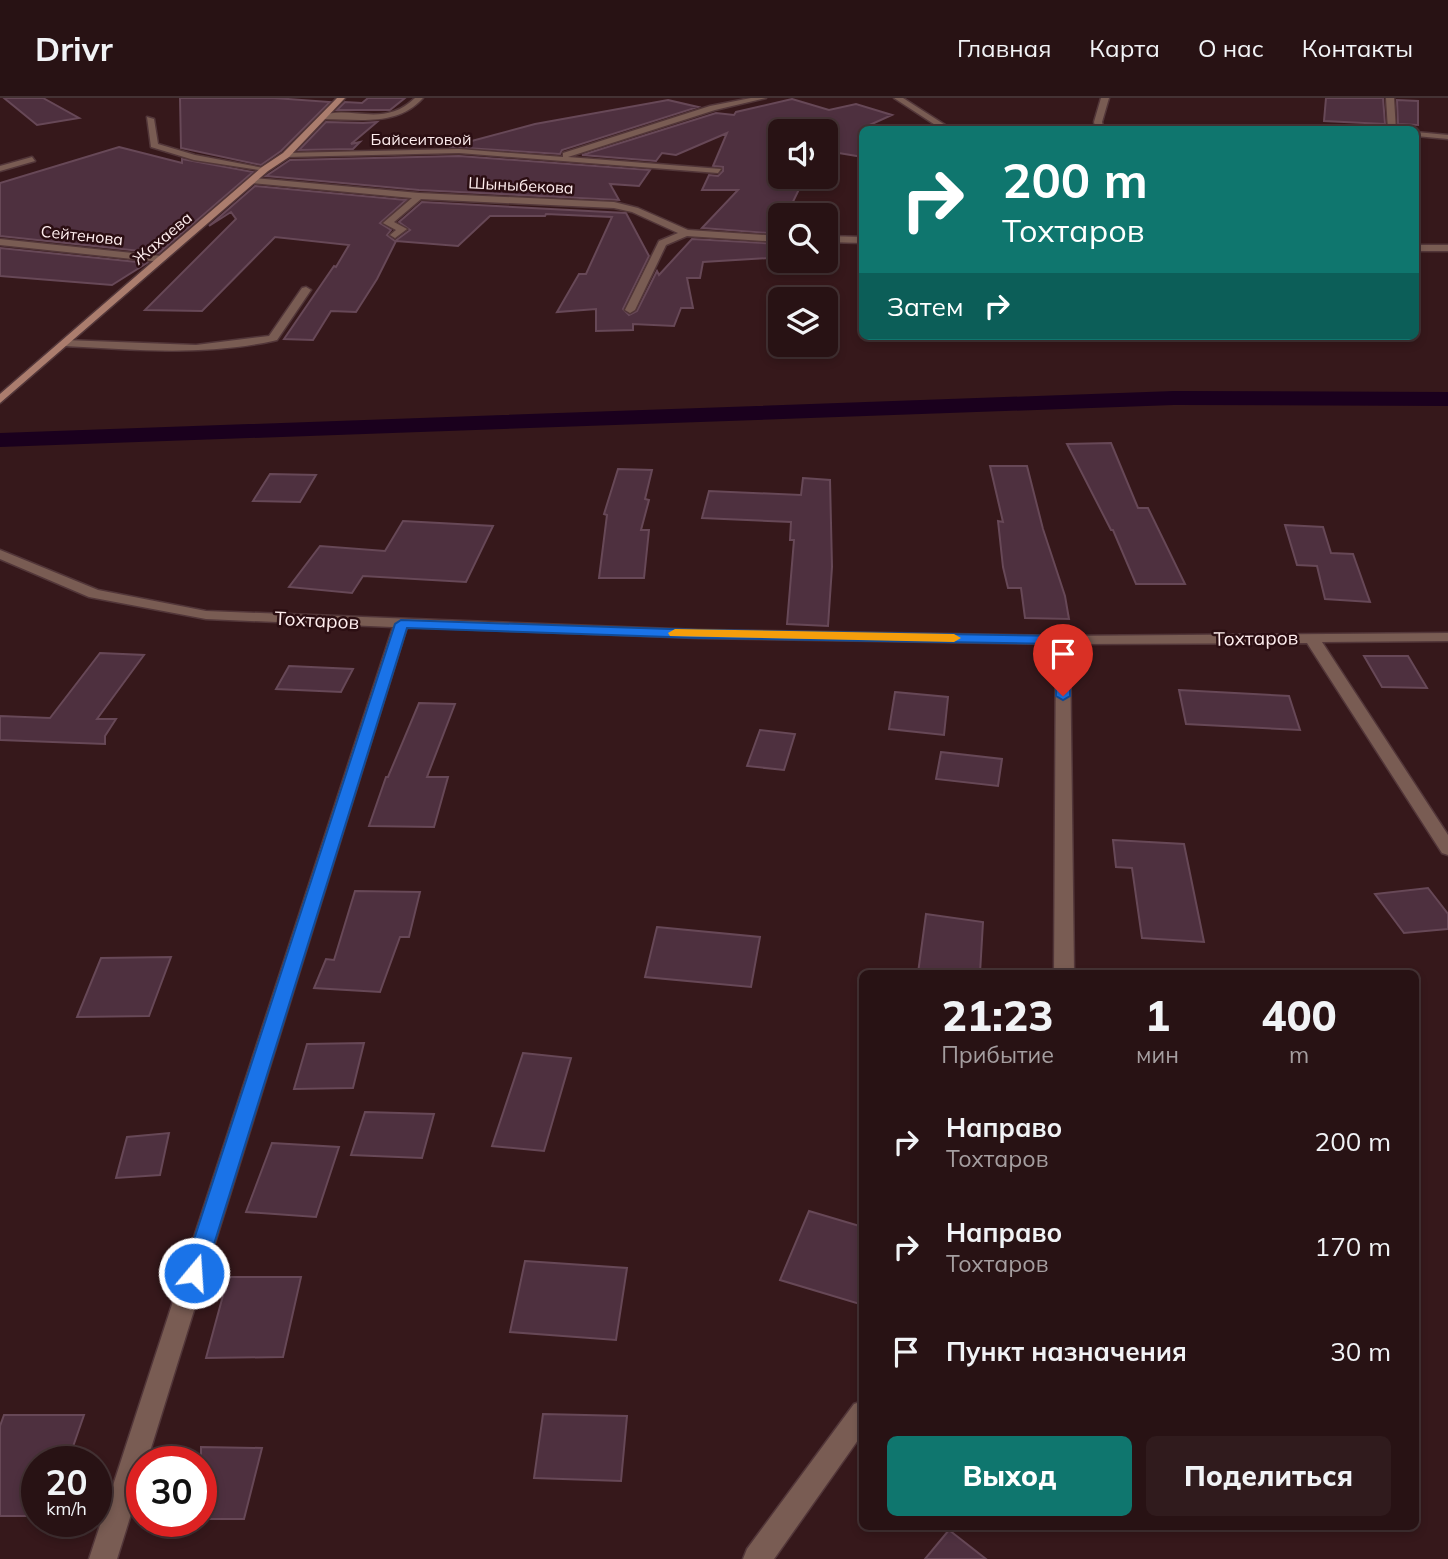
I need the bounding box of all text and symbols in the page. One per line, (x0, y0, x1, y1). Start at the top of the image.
text: Drivr (35, 28, 113, 69)
text: Главная (957, 33, 1051, 63)
text: Карта (1089, 33, 1160, 63)
text: О нас (1198, 33, 1264, 63)
text: Контакты (1302, 33, 1413, 63)
map controls (768, 119, 838, 357)
button: sound (768, 119, 838, 189)
street label: Байсеитовой (371, 129, 471, 149)
text: 200 m (1002, 149, 1148, 210)
icon: right (887, 154, 978, 245)
street label: Шыныбекова (468, 172, 574, 198)
button: search (768, 203, 838, 273)
street label: Жахаева (128, 207, 196, 269)
text: Тохтаров (1002, 210, 1145, 250)
street label: Сейтенова (40, 221, 124, 249)
button: layers (768, 287, 838, 357)
icon: right (978, 287, 1016, 325)
text: Затем (887, 290, 964, 323)
street label: Тохтаров (274, 606, 360, 634)
pin (1033, 624, 1093, 696)
street label: Тохтаров (1213, 625, 1299, 651)
icon: arrive (1044, 635, 1082, 673)
text: 21:23 (942, 989, 1053, 1042)
text: 1 (1145, 989, 1170, 1042)
text: 400 (1261, 989, 1337, 1042)
text: Прибытие (941, 1040, 1054, 1069)
text: мин (1136, 1040, 1179, 1069)
text: m (1289, 1040, 1309, 1069)
text: Направо (946, 1111, 1062, 1144)
icon: right (887, 1123, 925, 1161)
text: 200 m (1315, 1125, 1391, 1158)
text: Тохтаров (946, 1144, 1049, 1173)
text: Направо (946, 1216, 1062, 1249)
icon: right (887, 1228, 925, 1266)
text: 170 m (1315, 1230, 1391, 1263)
position arrow (157, 1236, 231, 1310)
text: Тохтаров (946, 1249, 1049, 1278)
icon: arrive (887, 1333, 925, 1371)
text: Пункт назначения (946, 1335, 1187, 1368)
text: 30 m (1330, 1335, 1391, 1368)
button: Выход (887, 1436, 1132, 1516)
button: Поделиться (1146, 1436, 1391, 1516)
speed limit sign: 30 (126, 1446, 217, 1537)
text: 20 (45, 1460, 88, 1504)
text: km/h (46, 1497, 87, 1520)

